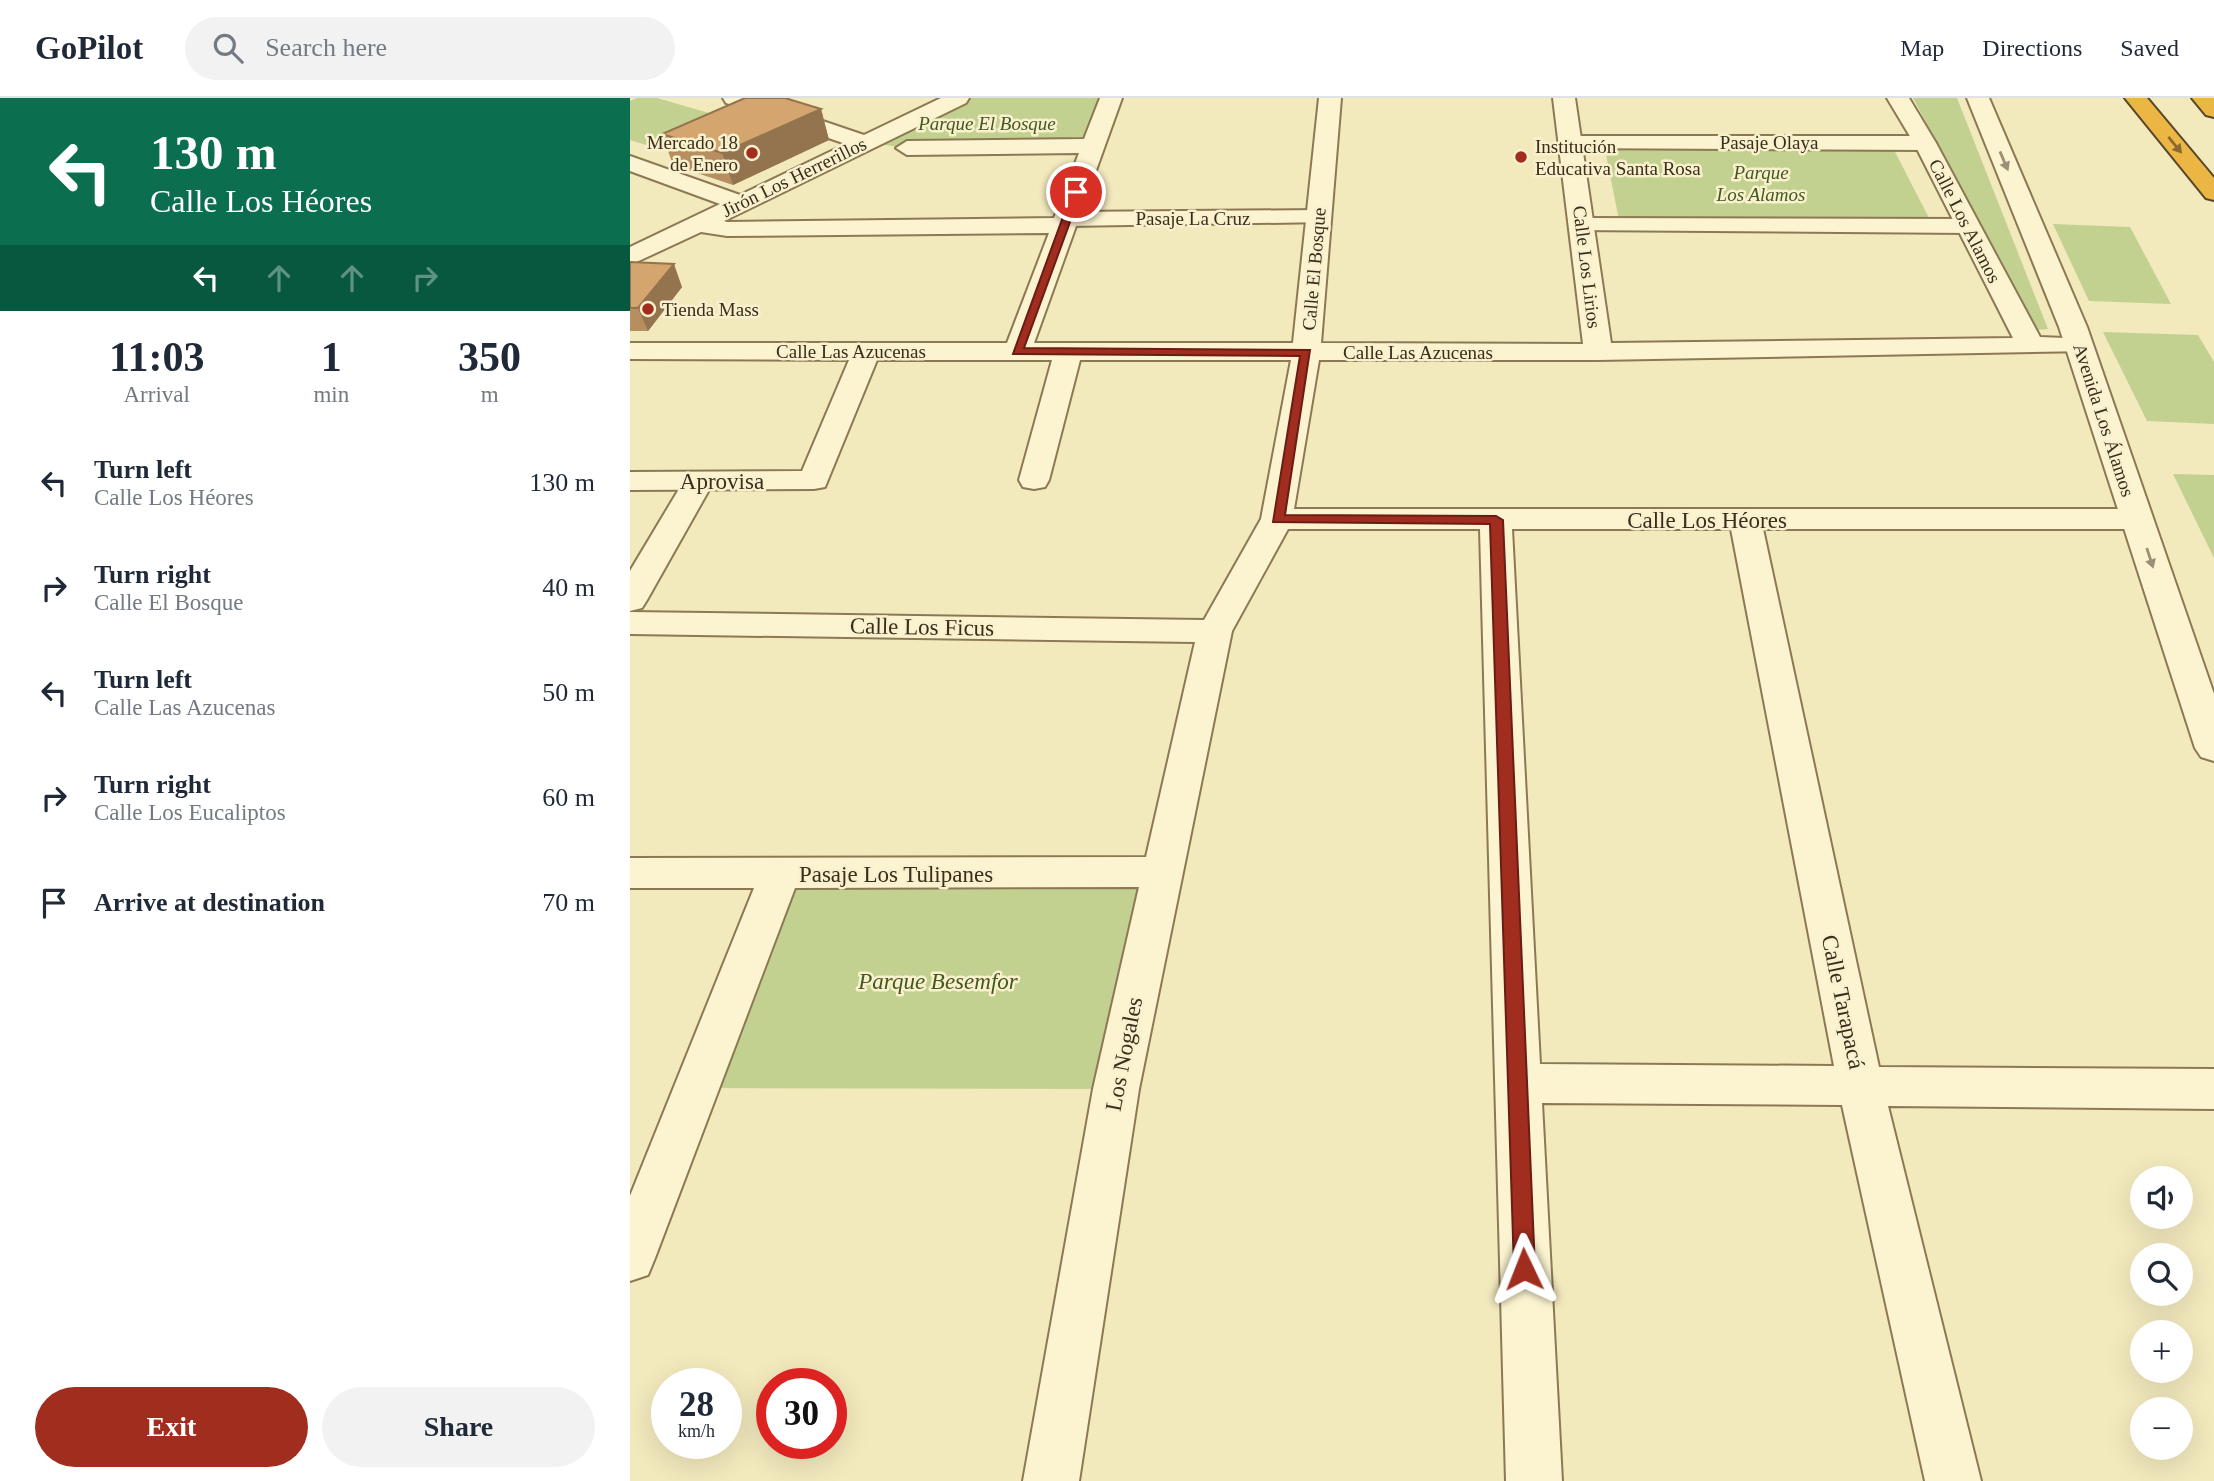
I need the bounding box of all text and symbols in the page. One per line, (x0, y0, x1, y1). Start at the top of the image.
search box (185, 17, 675, 80)
icon: search (209, 29, 247, 67)
text: GoPilot (35, 30, 143, 66)
text: Search here (265, 33, 387, 62)
text: Map (1900, 35, 1944, 61)
text: Directions (1982, 35, 2082, 61)
text: Saved (2120, 35, 2179, 61)
park label: Parque El Bosque (917, 113, 1056, 134)
text: 130 m (150, 125, 277, 180)
icon: left (35, 126, 126, 217)
place label: Mercado 18 de Enero (647, 132, 738, 175)
street label: Pasaje Olaya (1720, 132, 1819, 153)
street label: Jirón Los Herrerillos (718, 133, 870, 221)
place label: Institución Educativa Santa Rosa (1535, 136, 1701, 179)
one-way arrow (2167, 137, 2182, 154)
marker: Mercado 18 de Enero (744, 145, 760, 161)
marker: Institución Educativa Santa Rosa (1513, 149, 1529, 165)
one-way arrow (1998, 151, 2010, 171)
street label: Calle Los Alamos (1925, 156, 2005, 286)
pin (1046, 162, 1106, 222)
park label: Parque Los Alamos (1716, 162, 1805, 205)
icon: arrive (1057, 173, 1095, 211)
text: Calle Los Héores (150, 183, 372, 219)
street label: Calle Los Lirios (1569, 204, 1605, 330)
street label: Calle El Bosque (1298, 207, 1330, 331)
street label: Pasaje La Cruz (1135, 208, 1251, 229)
icon: left (187, 259, 225, 297)
icon: ahead (260, 259, 298, 297)
icon: ahead (333, 259, 371, 297)
icon: right (406, 259, 444, 297)
place label: Tienda Mass (662, 299, 759, 320)
marker: Tienda Mass (640, 301, 656, 317)
text: 11:03 (109, 334, 205, 380)
text: 1 (321, 334, 342, 380)
text: 350 (458, 334, 521, 380)
street label: Calle Las Azucenas (776, 341, 926, 362)
street label: Avenida Los Álamos (2069, 341, 2139, 499)
street label: Calle Las Azucenas (1343, 342, 1493, 363)
text: Arrival (124, 382, 190, 407)
text: min (313, 382, 349, 407)
text: m (481, 382, 499, 407)
text: Turn left (94, 455, 192, 484)
icon: left (35, 464, 73, 502)
text: 130 m (529, 468, 595, 497)
street label: Aprovisa (680, 469, 764, 494)
text: Calle Los Héores (94, 485, 254, 510)
street label: Calle Los Héores (1627, 508, 1787, 533)
one-way arrow (2145, 548, 2156, 569)
text: Turn right (94, 560, 211, 589)
icon: right (35, 569, 73, 607)
text: 40 m (542, 573, 595, 602)
text: Calle El Bosque (94, 590, 243, 615)
street label: Calle Los Ficus (850, 613, 994, 641)
text: Turn left (94, 665, 192, 694)
icon: left (35, 674, 73, 712)
text: 50 m (542, 678, 595, 707)
text: Calle Las Azucenas (94, 695, 275, 720)
text: Turn right (94, 770, 211, 799)
icon: right (35, 779, 73, 817)
text: 60 m (542, 783, 595, 812)
text: Calle Los Eucaliptos (94, 800, 286, 825)
street label: Pasaje Los Tulipanes (799, 862, 993, 887)
icon: arrive (35, 884, 73, 922)
text: Arrive at destination (94, 888, 325, 917)
text: 70 m (542, 888, 595, 917)
street label: Calle Tarapacá (1817, 933, 1869, 1071)
park label: Parque Besemfor (857, 969, 1019, 994)
street label: Los Nogales (1101, 995, 1147, 1113)
map controls (2130, 1166, 2193, 1460)
button: sound (2130, 1166, 2193, 1229)
position arrow (1487, 1232, 1561, 1306)
button: search (2130, 1243, 2193, 1306)
button: + (2130, 1320, 2193, 1383)
speed limit sign: 30 (756, 1368, 847, 1459)
text: 28 (679, 1385, 714, 1424)
button: Exit (35, 1387, 308, 1467)
button: Share (322, 1387, 595, 1467)
button: − (2130, 1397, 2193, 1460)
text: km/h (678, 1421, 715, 1441)

